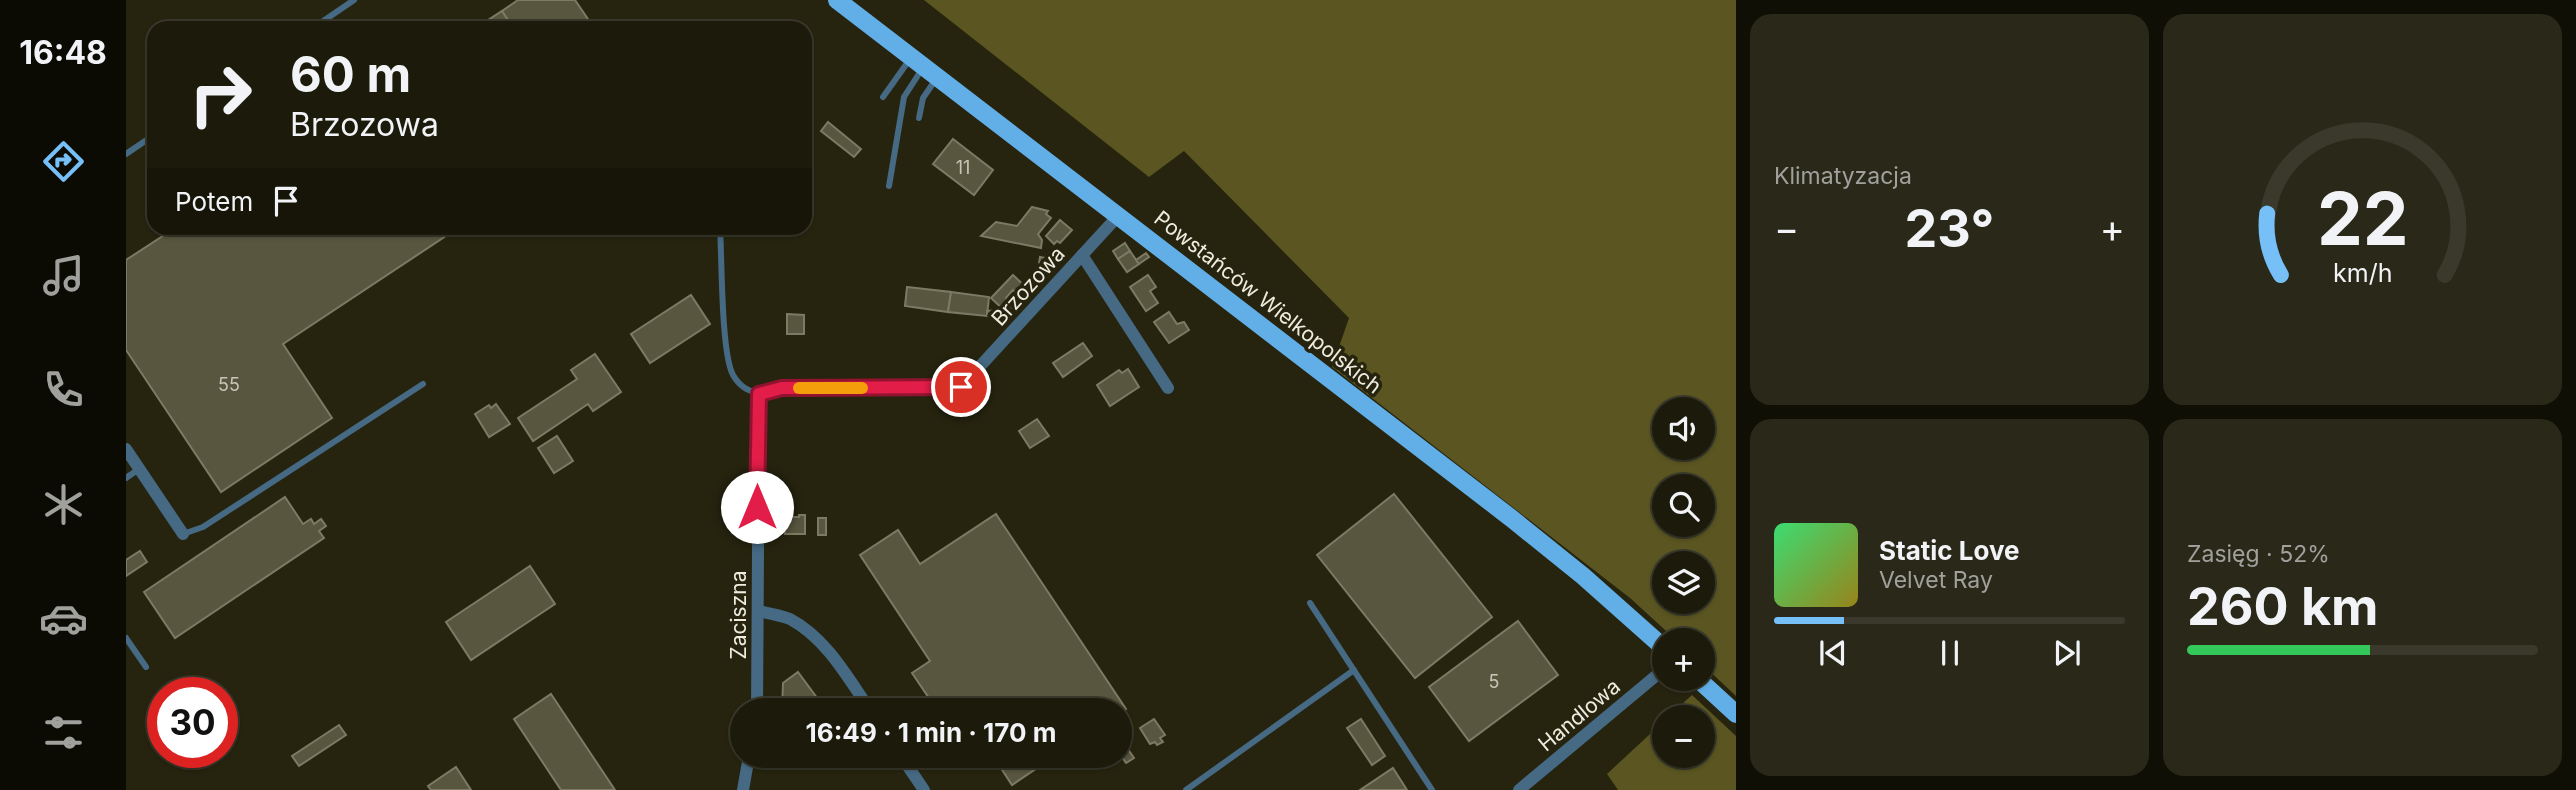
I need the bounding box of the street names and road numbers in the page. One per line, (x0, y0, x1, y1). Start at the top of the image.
street label: Powstańców Wielkopolskich (1149, 205, 1387, 399)
street label: Brzozowa (986, 241, 1070, 331)
street label: Zaciszna (726, 571, 751, 659)
street label: Handlowa (1533, 674, 1625, 756)

